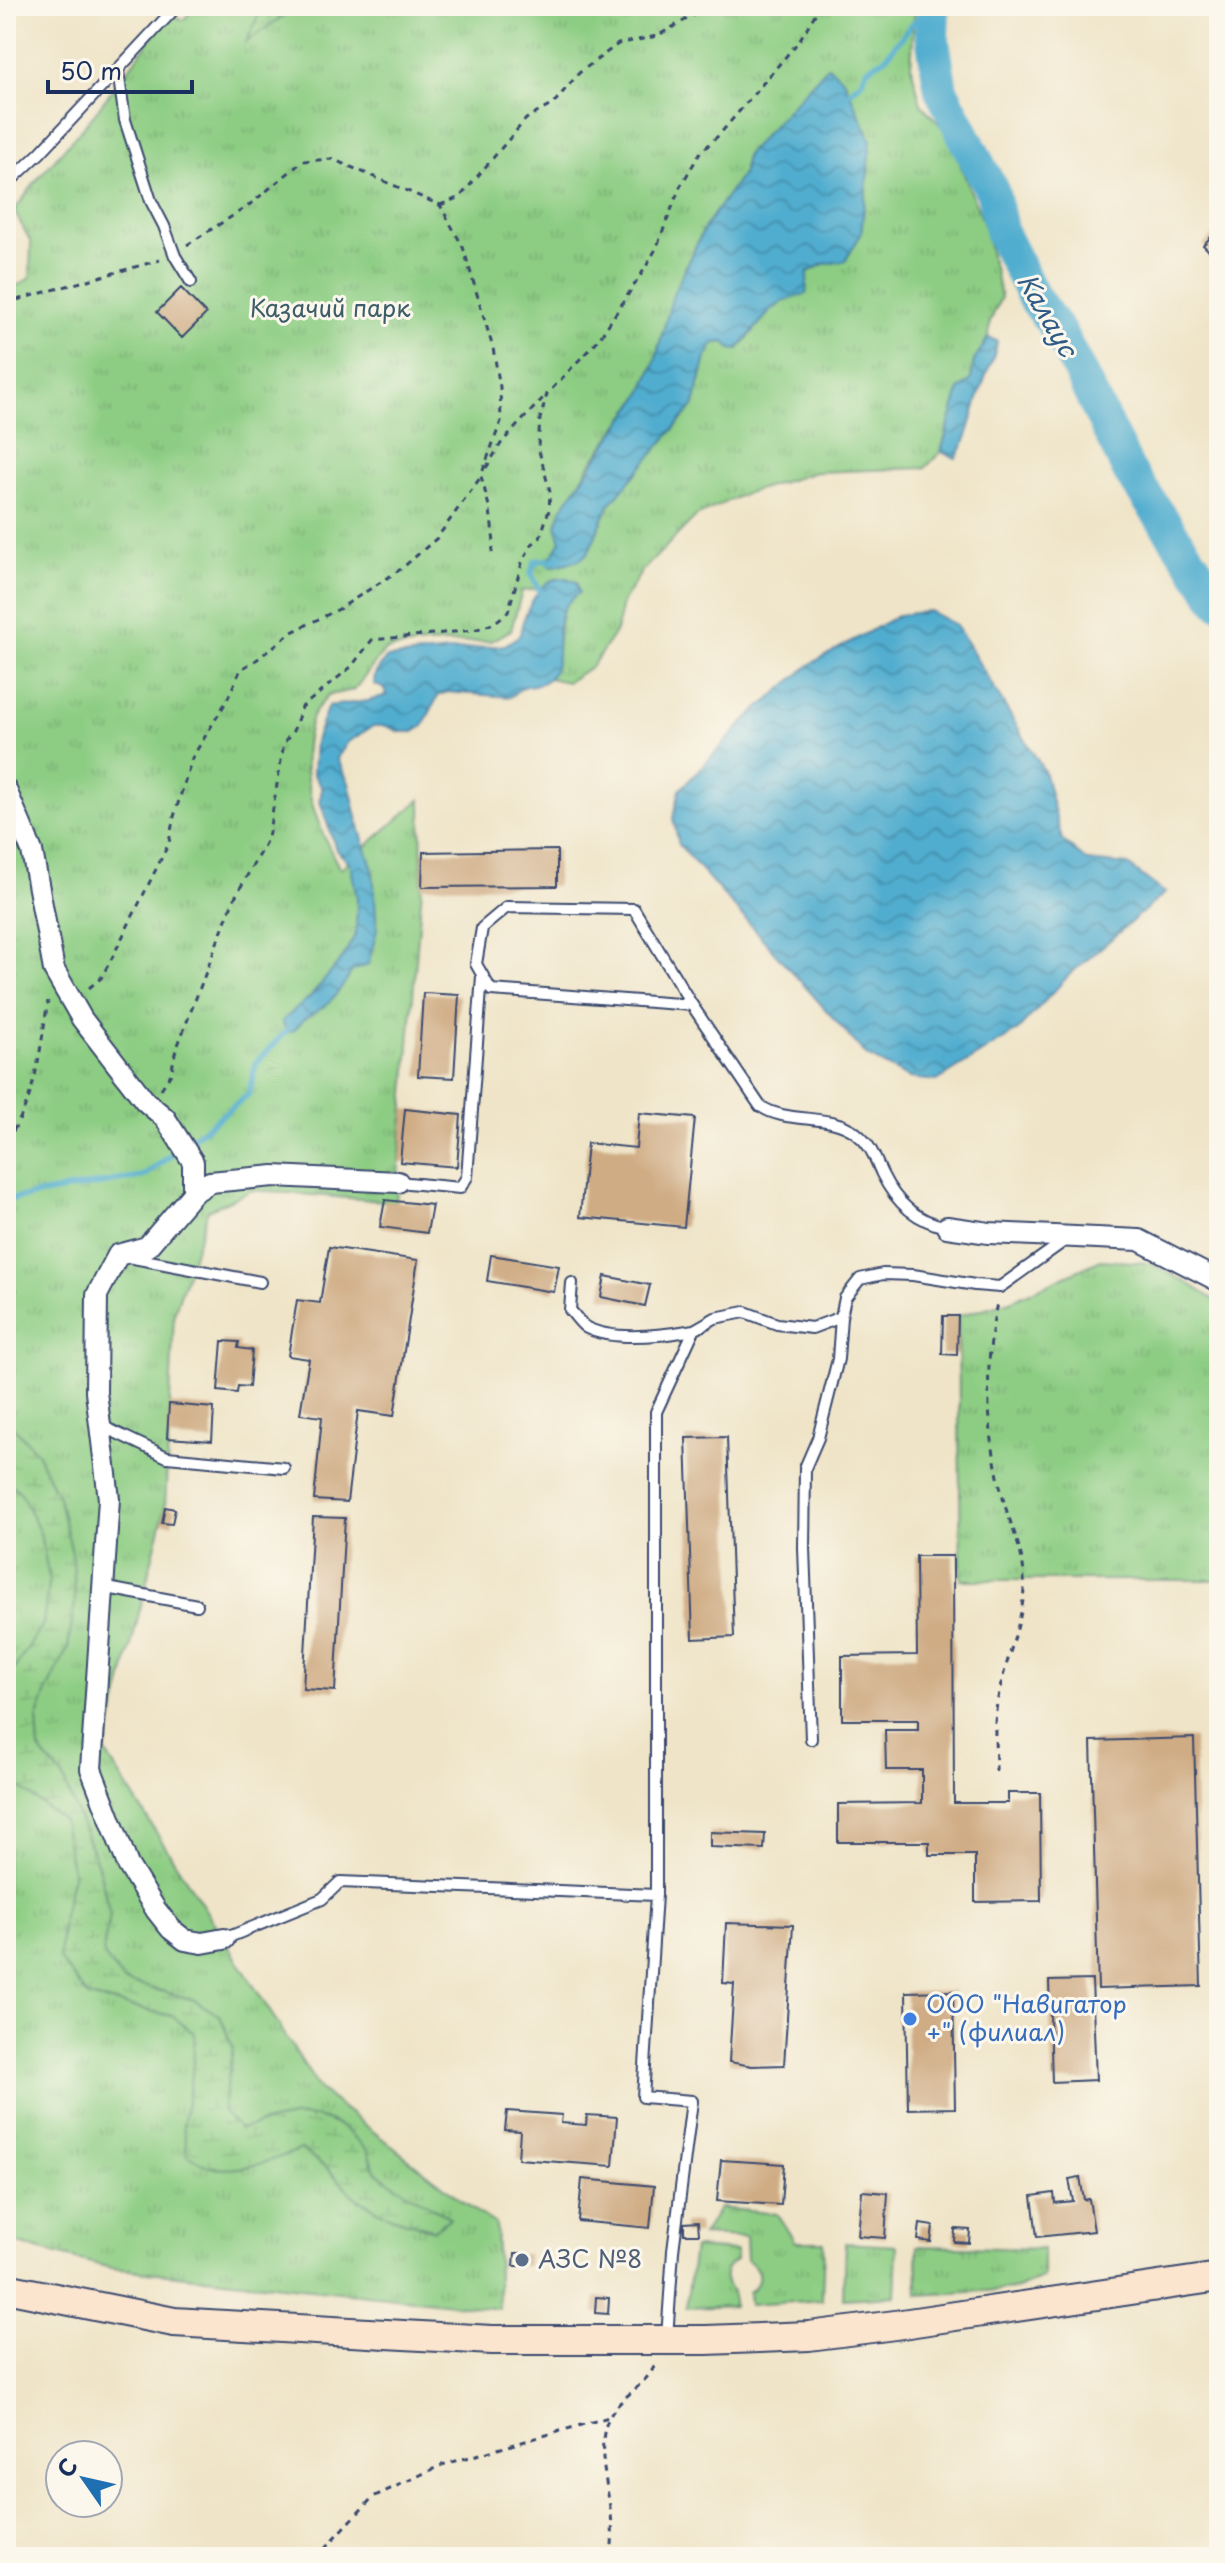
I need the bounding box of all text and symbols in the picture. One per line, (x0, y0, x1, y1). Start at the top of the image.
scale bar (48, 44, 192, 94)
text: 50 m (60, 52, 122, 88)
water label: Калаус (1009, 265, 1089, 366)
park label: Казачий парк (250, 289, 411, 325)
place label: ООО "Навигатор +" (филиал) (926, 1985, 1127, 2049)
marker: ООО "Навигатор +" (филиал) (901, 2010, 919, 2028)
place label: АЗС №8 (538, 2240, 642, 2276)
marker: АЗС №8 (513, 2251, 531, 2269)
north arrow (44, 2439, 124, 2519)
text: С (48, 2451, 84, 2483)

